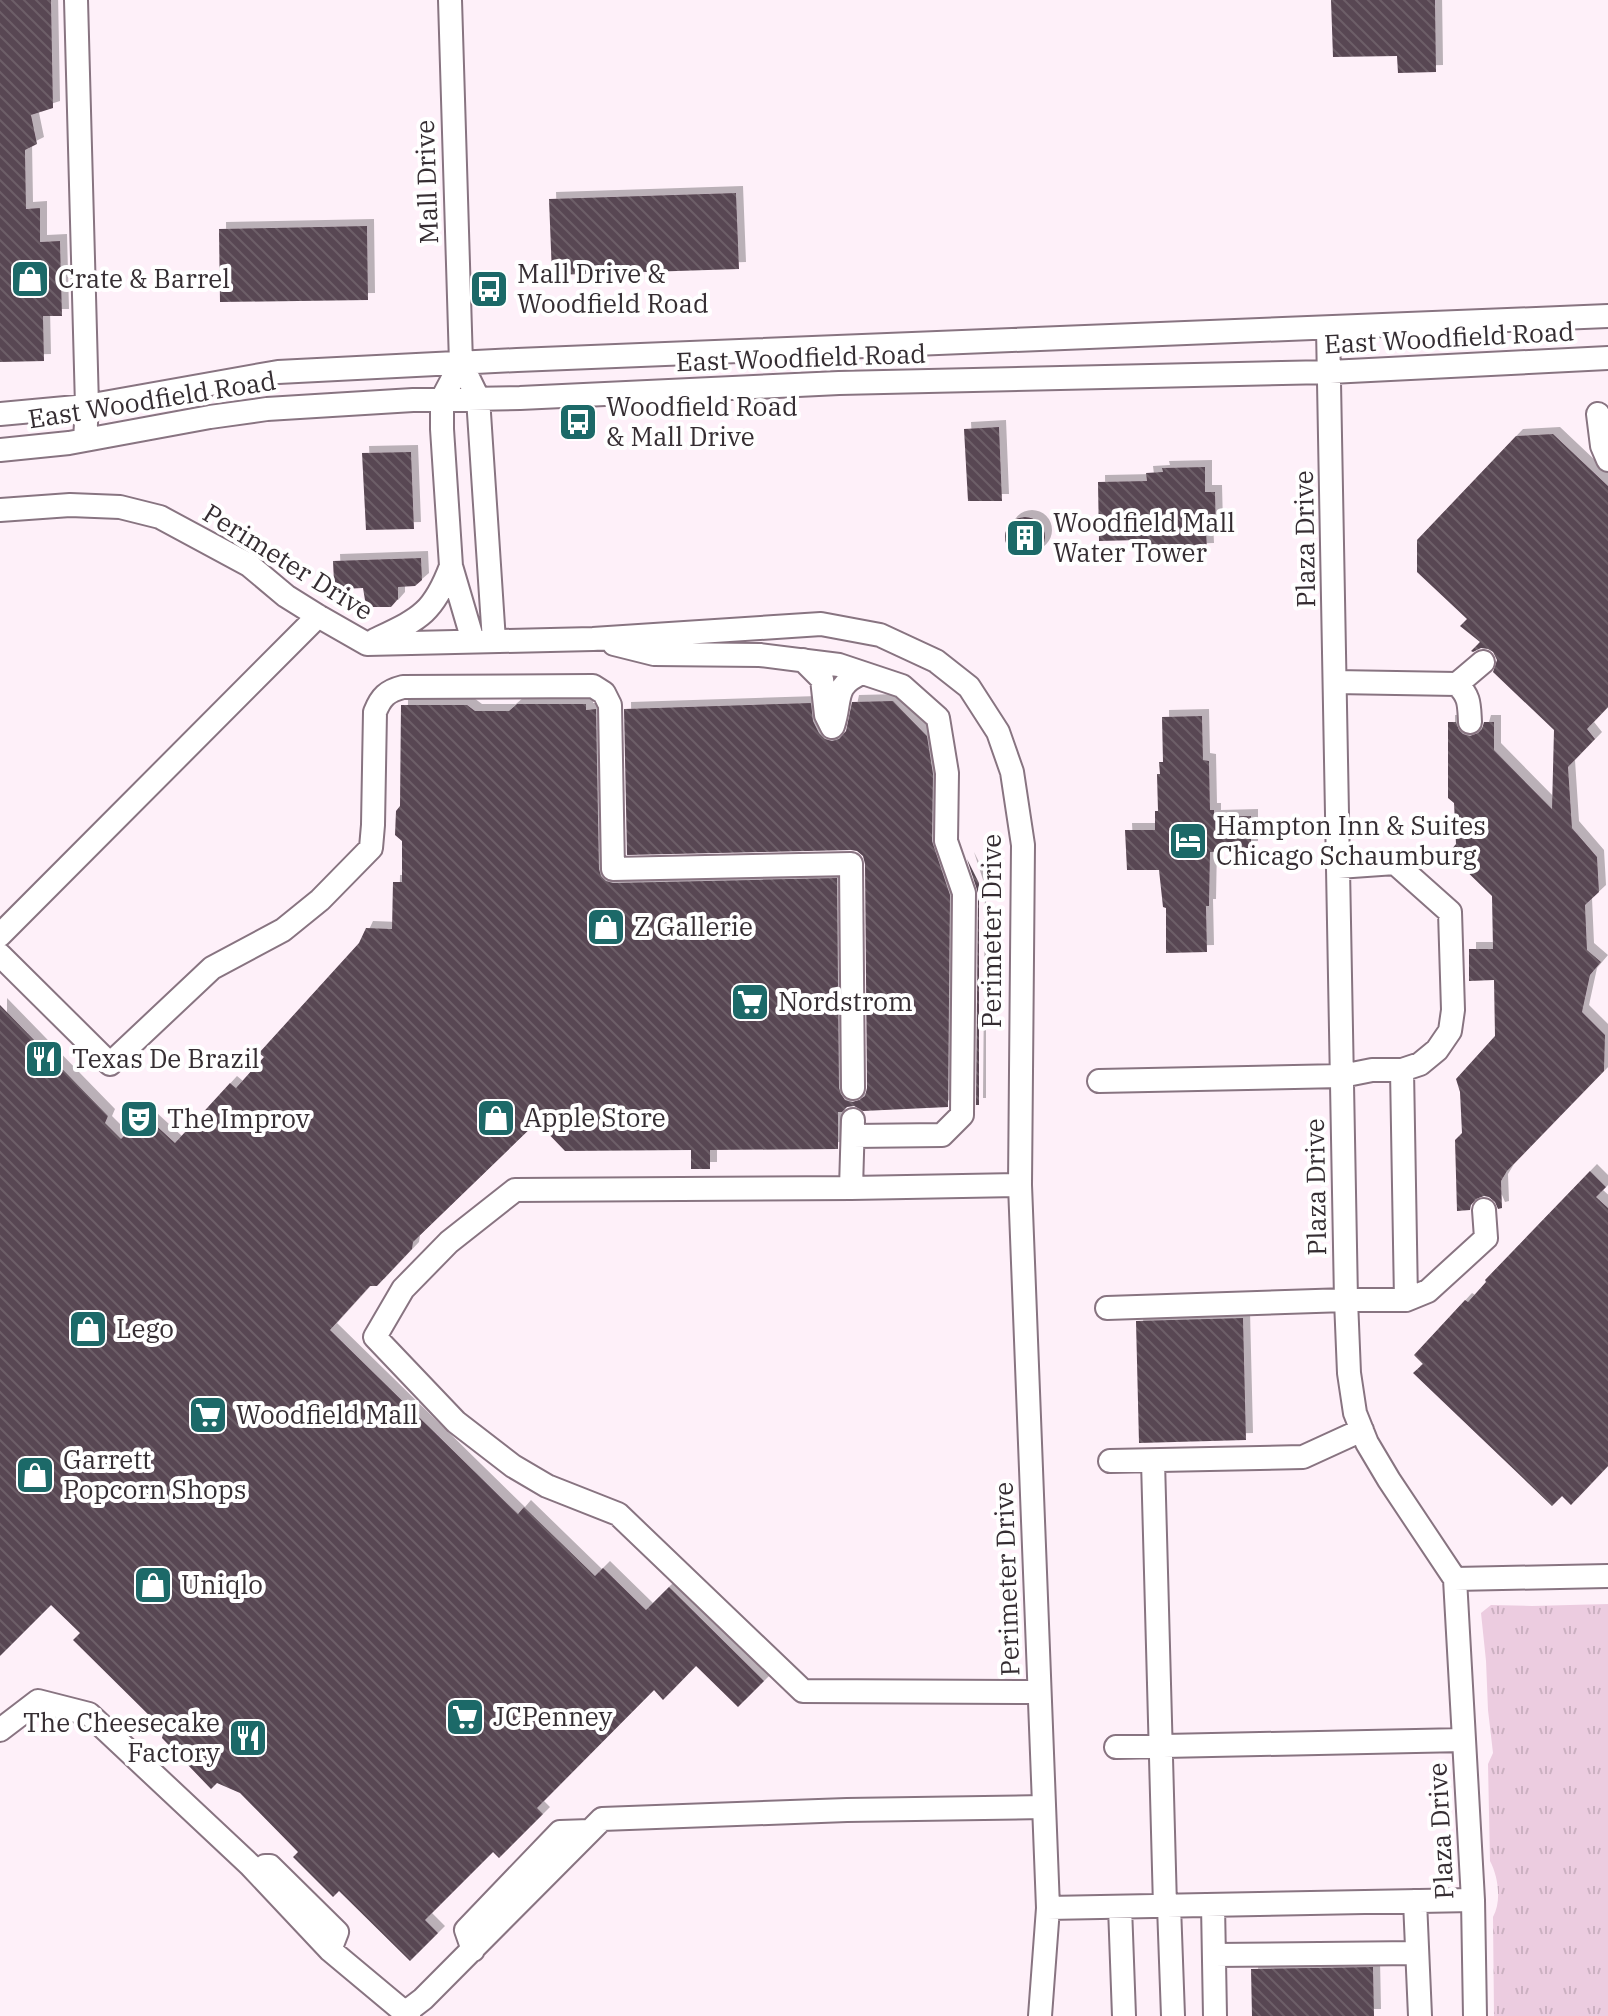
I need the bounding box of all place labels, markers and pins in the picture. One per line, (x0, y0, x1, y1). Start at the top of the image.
place label: Mall Drive & Woodfield Road (517, 256, 709, 320)
shop icon: Crate & Barrel (9, 258, 51, 300)
place label: Crate & Barrel (58, 261, 230, 295)
bus stop icon: Mall Drive & Woodfield Road (468, 268, 510, 310)
place label: Woodfield Road & Mall Drive (606, 389, 798, 453)
bus stop icon: Woodfield Road & Mall Drive (557, 401, 599, 443)
place label: Woodfield Mall Water Tower (1053, 505, 1235, 569)
building icon: Woodfield Mall Water Tower (1004, 517, 1046, 559)
place label: Hampton Inn & Suites Chicago Schaumburg (1216, 808, 1486, 872)
hotel icon: Hampton Inn & Suites Chicago Schaumburg (1167, 820, 1209, 862)
shop icon: Z Gallerie (585, 906, 627, 948)
place label: Z Gallerie (634, 909, 753, 943)
supermarket icon: Nordstrom (729, 981, 771, 1023)
place label: Nordstrom (778, 984, 913, 1018)
restaurant icon: Texas De Brazil (23, 1038, 65, 1080)
place label: Texas De Brazil (72, 1041, 260, 1075)
shop icon: Apple Store (475, 1097, 517, 1139)
theatre icon: The Improv (118, 1098, 160, 1140)
place label: Apple Store (524, 1100, 666, 1134)
place label: The Improv (167, 1101, 310, 1135)
shop icon: Lego (67, 1308, 109, 1350)
place label: Lego (116, 1311, 174, 1345)
supermarket icon: Woodfield Mall (187, 1394, 229, 1436)
place label: Woodfield Mall (236, 1397, 418, 1431)
place label: Garrett Popcorn Shops (63, 1442, 246, 1506)
shop icon: Garrett Popcorn Shops (14, 1454, 56, 1496)
shop icon: Uniqlo (132, 1564, 174, 1606)
place label: Uniqlo (181, 1567, 263, 1601)
supermarket icon: JCPenney (444, 1696, 486, 1738)
place label: JCPenney (493, 1699, 612, 1733)
place label: The Cheesecake Factory (23, 1705, 220, 1769)
restaurant icon: The Cheesecake Factory (227, 1717, 269, 1759)

